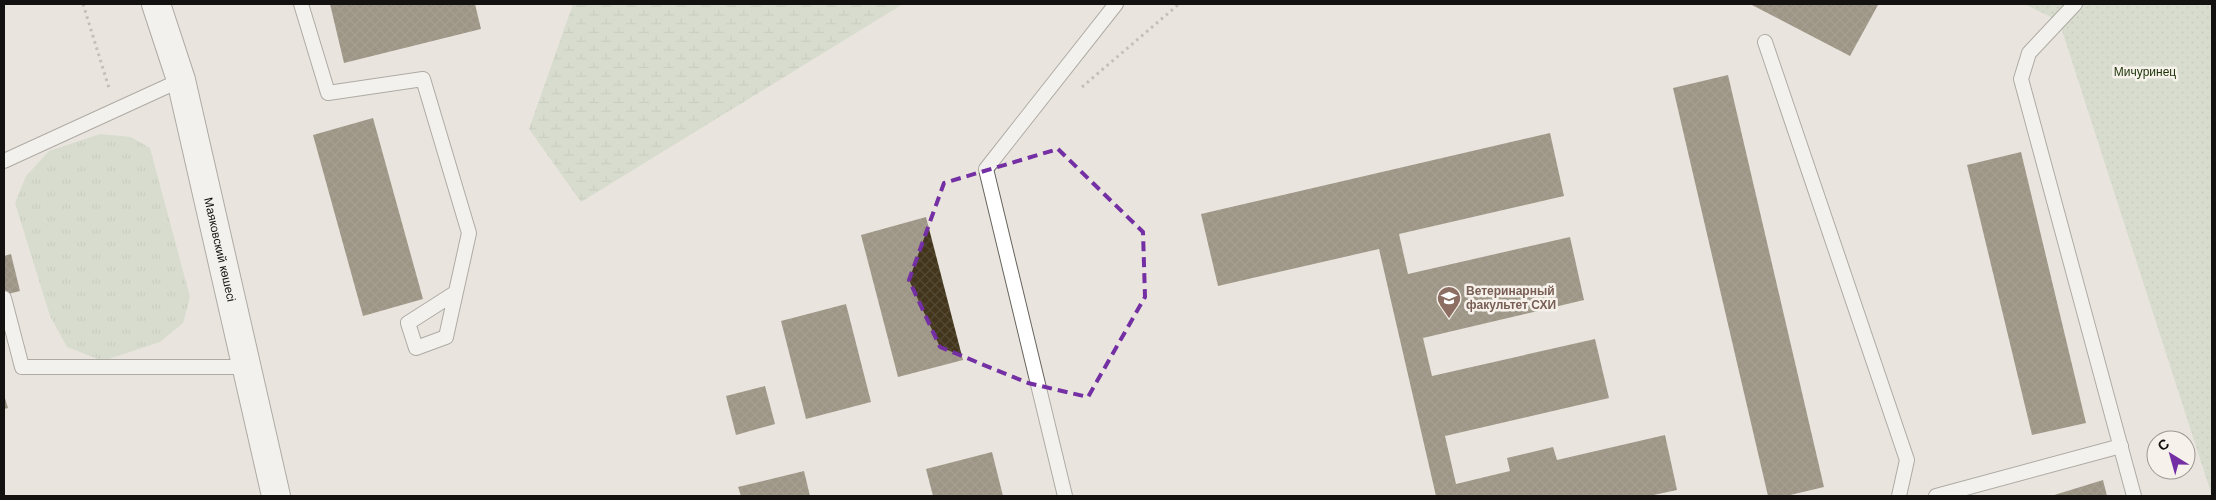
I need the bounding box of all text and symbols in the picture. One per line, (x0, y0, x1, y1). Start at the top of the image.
park label: Мичуринец (2114, 65, 2176, 79)
street label: Маяковский көшесі (201, 196, 238, 303)
place label: Ветеринарный факультет СХИ (1466, 284, 1556, 312)
school or university icon: Ветеринарный факультет СХИ (1436, 285, 1462, 319)
north arrow (2146, 430, 2196, 480)
text: С (2154, 435, 2172, 454)

